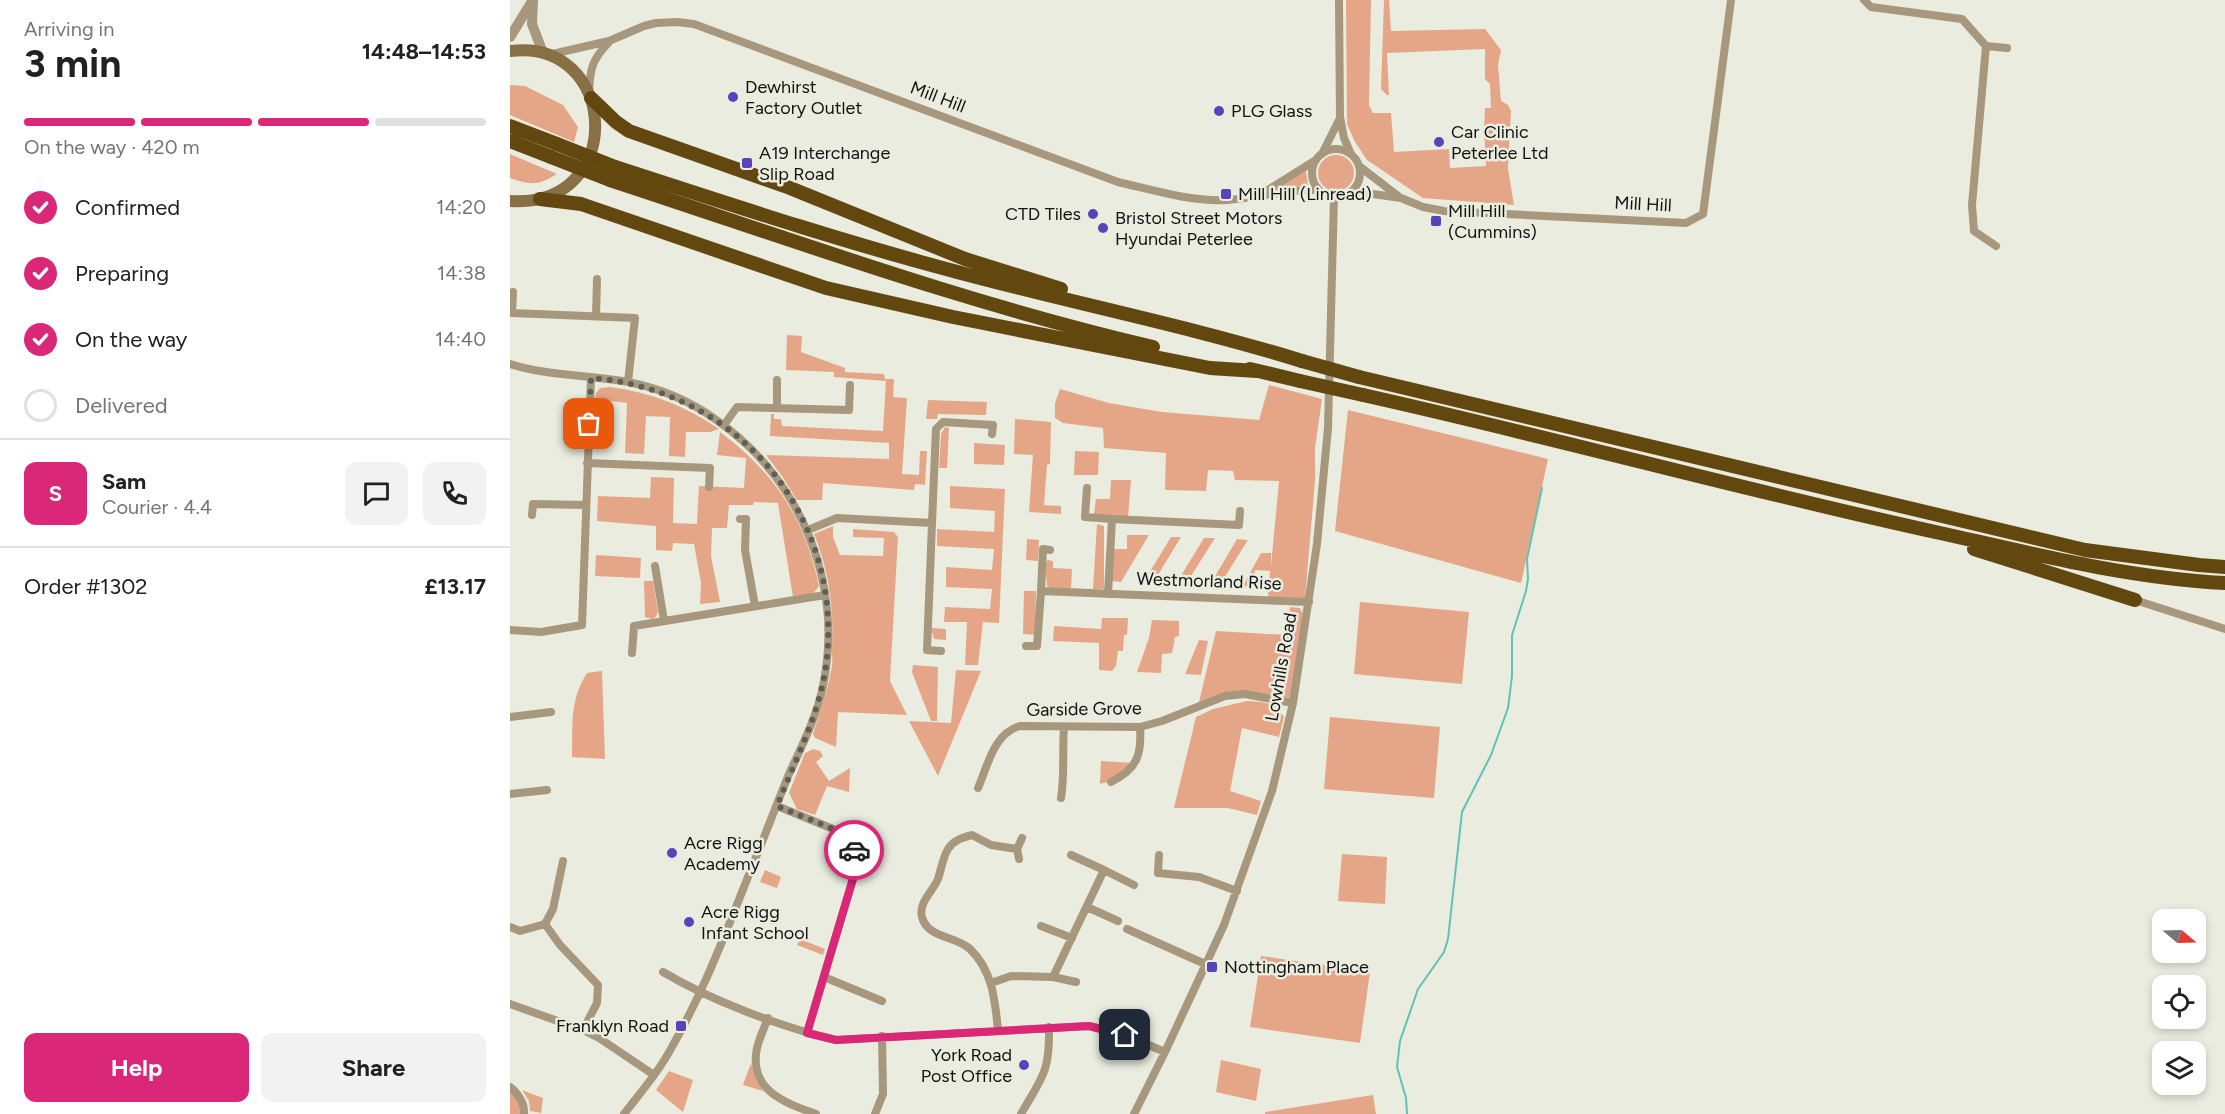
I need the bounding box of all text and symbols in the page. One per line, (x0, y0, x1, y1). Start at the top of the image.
text: Arriving in (24, 17, 114, 41)
text: 14:48–14:53 (362, 38, 486, 65)
text: 3 min (24, 40, 121, 87)
place label: Dewhirst Factory Outlet (745, 76, 862, 119)
street label: Mill Hill (907, 76, 969, 118)
marker: Dewhirst Factory Outlet (726, 90, 740, 104)
place label: PLG Glass (1231, 100, 1313, 122)
marker: PLG Glass (1212, 104, 1226, 118)
place label: Car Clinic Peterlee Ltd (1451, 121, 1548, 164)
text: On the way · 420 m (24, 135, 200, 159)
marker: Car Clinic Peterlee Ltd (1432, 135, 1446, 149)
place label: A19 Interchange Slip Road (759, 142, 890, 185)
marker: A19 Interchange Slip Road (740, 156, 754, 170)
place label: Mill Hill (Linread) (1238, 183, 1372, 205)
marker: Mill Hill (Linread) (1219, 187, 1233, 201)
icon: check (24, 191, 57, 224)
street label: Mill Hill (1614, 192, 1672, 216)
text: Confirmed (75, 194, 180, 221)
text: 14:20 (436, 195, 486, 219)
place label: Mill Hill (Cummins) (1448, 200, 1537, 243)
place label: CTD Tiles (1005, 203, 1081, 225)
marker: CTD Tiles (1086, 207, 1100, 221)
place label: Bristol Street Motors Hyundai Peterlee (1115, 207, 1282, 250)
marker: Mill Hill (Cummins) (1429, 214, 1443, 228)
marker: Bristol Street Motors Hyundai Peterlee (1096, 221, 1110, 235)
icon: check (24, 257, 57, 290)
text: Preparing (75, 260, 169, 287)
text: 14:38 (437, 261, 486, 285)
icon: check (24, 323, 57, 356)
text: On the way (75, 326, 187, 353)
text: 14:40 (435, 327, 486, 351)
text: Delivered (75, 392, 168, 419)
pin (563, 398, 614, 449)
icon: bag (572, 407, 605, 440)
button: chat (345, 462, 408, 525)
button: phone (423, 462, 486, 525)
text: Sam (102, 468, 146, 495)
text: S (49, 480, 62, 507)
text: Courier · 4.4 (102, 495, 212, 519)
street label: Westmorland Rise (1136, 567, 1282, 595)
text: Order #1302 (24, 573, 148, 600)
text: £13.17 (424, 573, 486, 600)
street label: Lowhills Road (1261, 611, 1301, 723)
street label: Garside Grove (1026, 697, 1142, 721)
courier (824, 820, 884, 880)
place label: Acre Rigg Academy (684, 832, 763, 875)
icon: car (838, 834, 871, 867)
marker: Acre Rigg Academy (665, 846, 679, 860)
place label: Acre Rigg Infant School (701, 901, 809, 944)
north arrow (2152, 909, 2206, 963)
map controls (2152, 909, 2206, 1095)
marker: Acre Rigg Infant School (682, 915, 696, 929)
place label: Nottingham Place (1224, 956, 1369, 978)
marker: Nottingham Place (1205, 960, 1219, 974)
button: locate (2152, 975, 2206, 1029)
pin (1099, 1009, 1150, 1060)
place label: Franklyn Road (556, 1015, 669, 1037)
icon: home (1108, 1018, 1141, 1051)
marker: Franklyn Road (674, 1019, 688, 1033)
button: Help (24, 1033, 249, 1102)
button: Share (261, 1033, 486, 1102)
button: layers (2152, 1041, 2206, 1095)
place label: York Road Post Office (921, 1044, 1012, 1087)
marker: York Road Post Office (1017, 1058, 1031, 1072)

